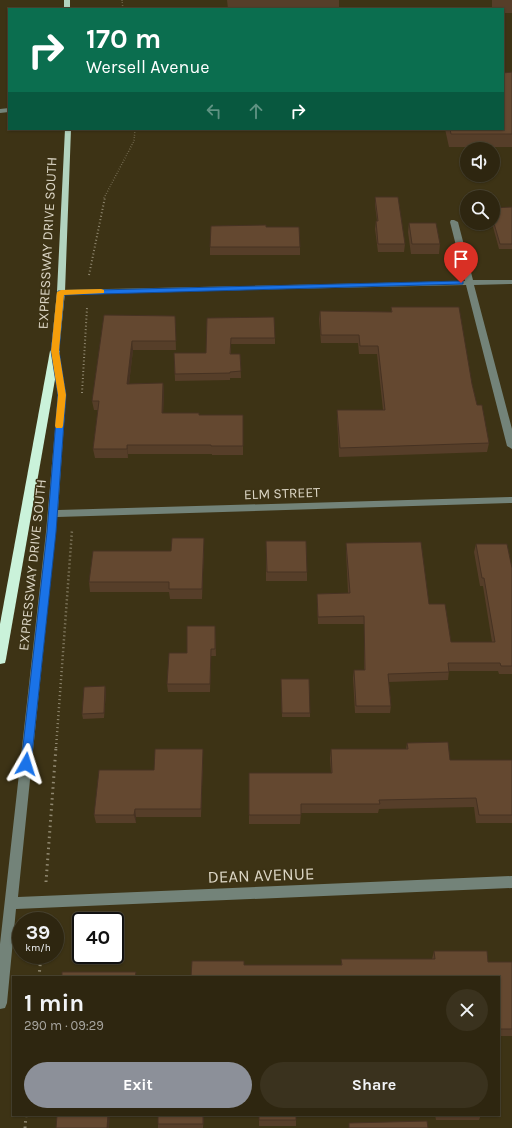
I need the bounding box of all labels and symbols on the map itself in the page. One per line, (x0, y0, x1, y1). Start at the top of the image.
street label: EXPRESSWAY DRIVE SOUTH (34, 156, 61, 330)
pin (444, 242, 478, 283)
street label: EXPRESSWAY DRIVE SOUTH (15, 478, 50, 652)
street label: ELM STREET (244, 484, 320, 503)
position arrow (5, 743, 47, 785)
street label: DEAN AVENUE (207, 863, 315, 887)
speed limit sign: 40 (72, 912, 124, 964)

